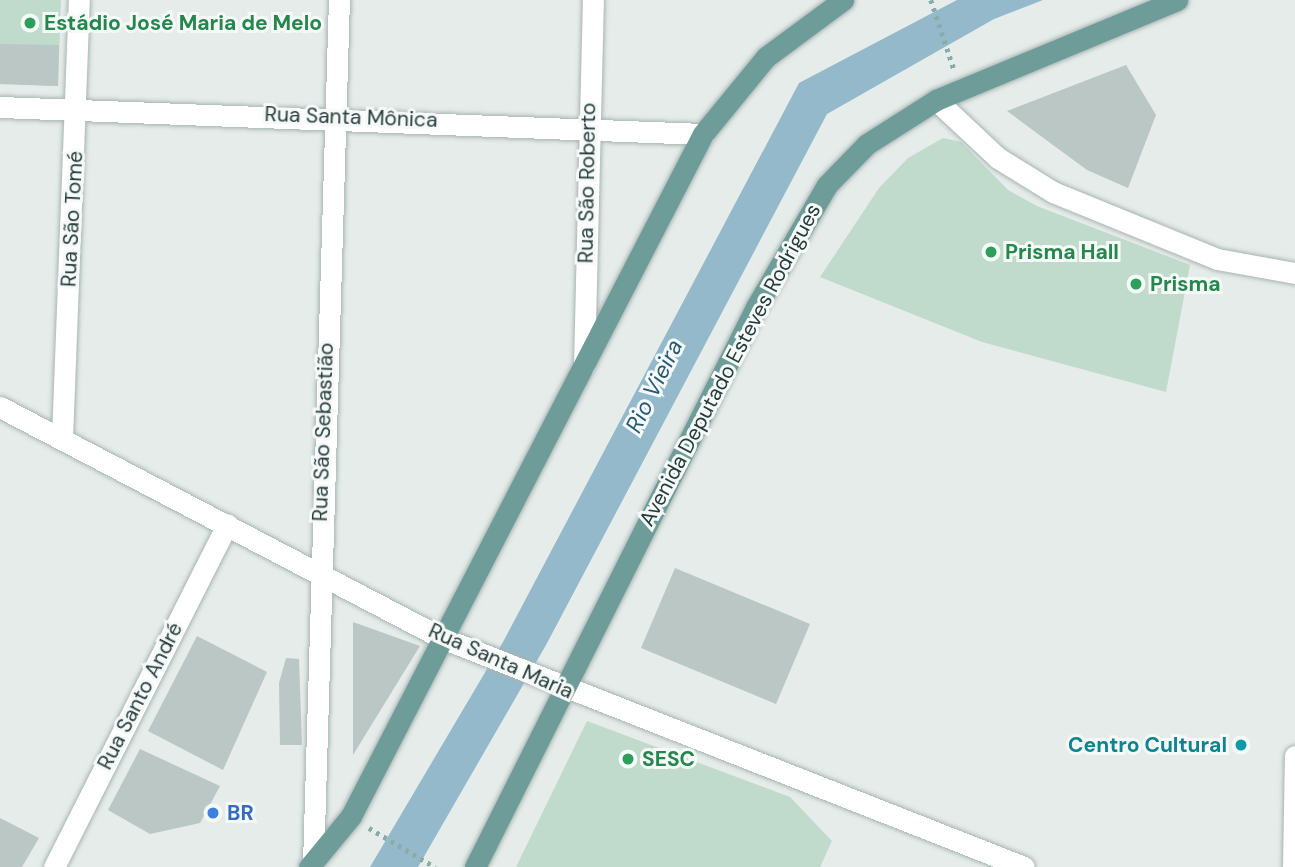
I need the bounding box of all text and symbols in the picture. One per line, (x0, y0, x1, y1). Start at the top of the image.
place label: Estádio José Maria de Melo (44, 10, 322, 36)
marker: Estádio José Maria de Melo (22, 15, 38, 31)
street label: Rua Santa Mônica (264, 101, 438, 133)
street label: Rua São Roberto (573, 102, 601, 264)
street label: Rua São Tomé (56, 150, 88, 288)
street label: Avenida Deputado Esteves Rodrigues (634, 199, 826, 531)
place label: Prisma Hall (1005, 239, 1119, 265)
marker: Prisma Hall (983, 244, 999, 260)
place label: Prisma (1150, 271, 1220, 297)
marker: Prisma (1128, 276, 1144, 292)
water label: Rio Vieira (620, 335, 688, 437)
street label: Rua São Sebastião (307, 342, 339, 522)
street label: Rua Santo André (92, 618, 188, 774)
street label: Rua Santa Maria (425, 618, 577, 704)
place label: Centro Cultural (1068, 732, 1227, 758)
marker: Centro Cultural (1233, 737, 1249, 753)
place label: SESC (642, 746, 695, 772)
marker: SESC (620, 751, 636, 767)
place label: BR (227, 800, 254, 826)
marker: BR (205, 805, 221, 821)

